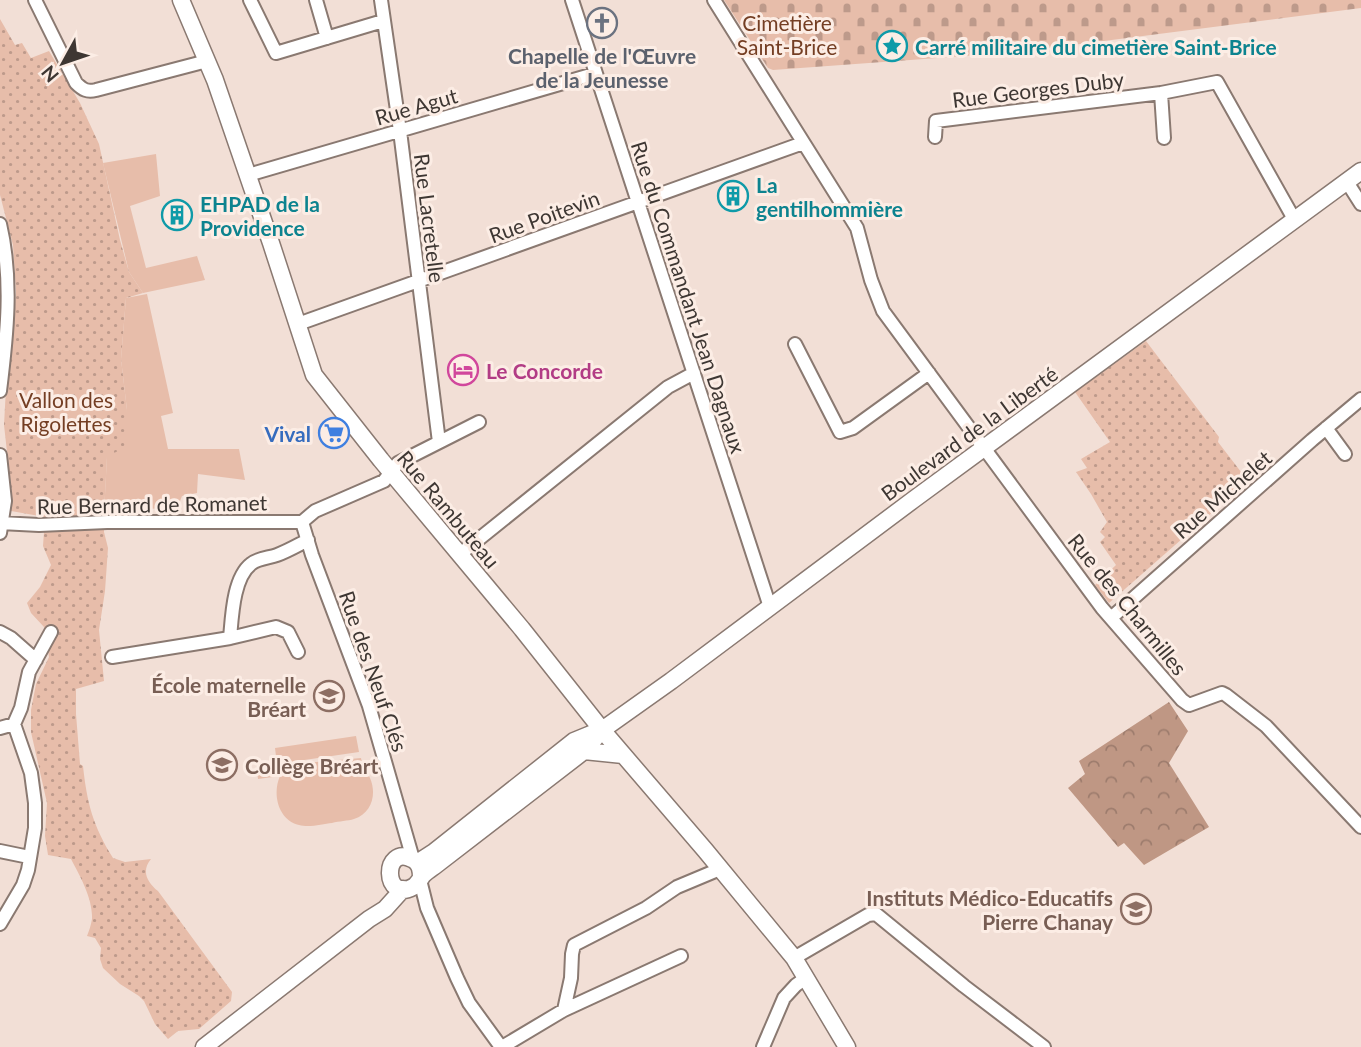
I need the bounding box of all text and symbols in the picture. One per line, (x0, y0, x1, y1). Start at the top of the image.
church icon: Chapelle de l'Œuvre de la Jeunesse (585, 6, 619, 40)
park label: Cimetière Saint-Brice (737, 10, 837, 59)
north arrow (28, 28, 98, 98)
place icon: Carré militaire du cimetière Saint-Brice (875, 29, 909, 63)
place label: Carré militaire du cimetière Saint-Brice (915, 34, 1277, 59)
place label: Chapelle de l'Œuvre de la Jeunesse (508, 43, 696, 92)
text: N (36, 61, 63, 87)
street label: Rue Georges Duby (951, 66, 1125, 112)
street label: Rue Agut (372, 82, 461, 130)
street label: Rue du Commandant Jean Dagnaux (627, 138, 752, 457)
street label: Rue Lacretelle (410, 152, 450, 284)
place label: La gentilhommière (756, 172, 903, 221)
building icon: La gentilhommière (716, 179, 750, 213)
street label: Rue Poitevin (485, 184, 603, 248)
place label: EHPAD de la Providence (200, 191, 320, 240)
building icon: EHPAD de la Providence (160, 198, 194, 232)
hotel icon: Le Concorde (446, 353, 480, 387)
place label: Le Concorde (486, 358, 603, 383)
street label: Boulevard de la Liberté (876, 361, 1062, 505)
park label: Vallon des Rigolettes (19, 387, 113, 436)
supermarket icon: Vival (317, 416, 351, 450)
place label: Vival (263, 421, 311, 446)
street label: Rue Michelet (1168, 444, 1276, 543)
street label: Rue Rambuteau (393, 445, 505, 573)
street label: Rue Bernard de Romanet (37, 489, 268, 519)
street label: Rue des Charmilles (1063, 528, 1193, 680)
street label: Rue des Neuf Clés (335, 587, 413, 755)
place label: École maternelle Bréart (151, 672, 306, 721)
school or university icon: École maternelle Bréart (312, 679, 346, 713)
school or university icon: Collège Bréart (205, 748, 239, 782)
place label: Collège Bréart (245, 753, 378, 778)
place label: Instituts Médico-Educatifs Pierre Chanay (866, 885, 1114, 934)
school or university icon: Instituts Médico-Educatifs Pierre Chanay (1119, 892, 1153, 926)

